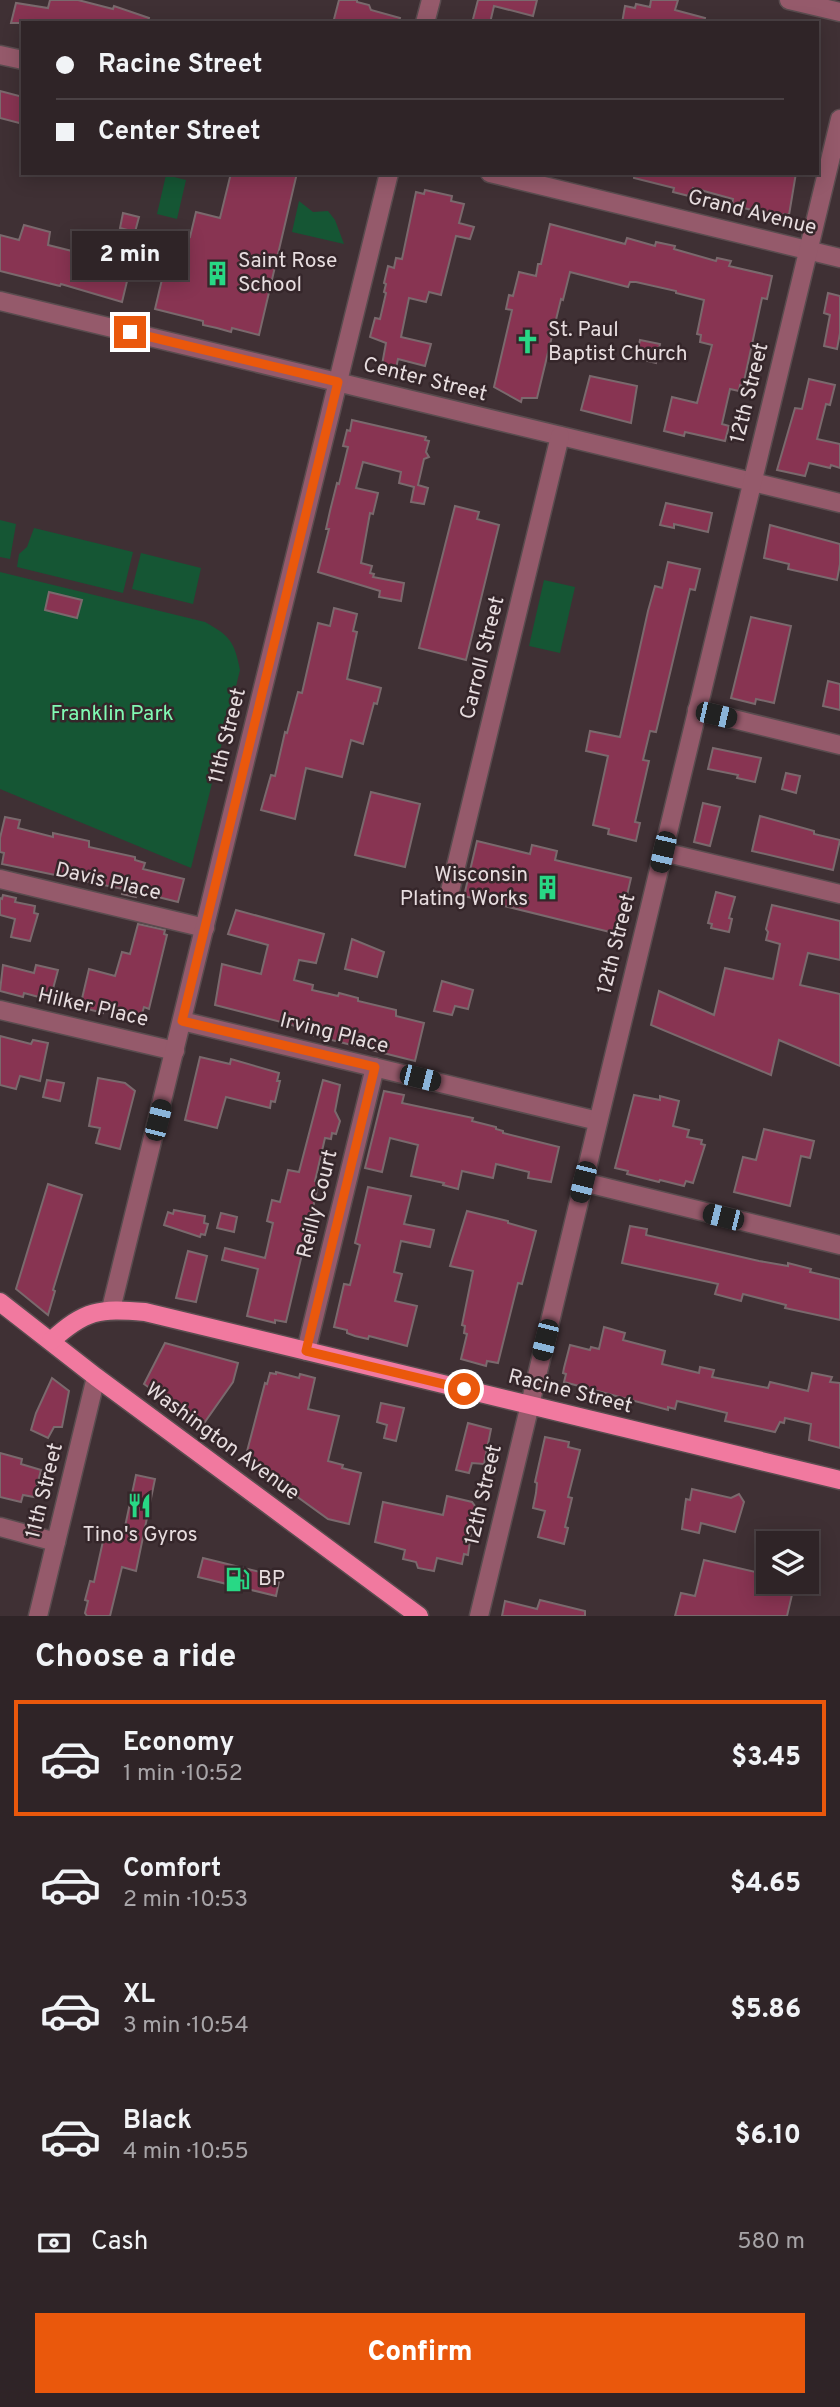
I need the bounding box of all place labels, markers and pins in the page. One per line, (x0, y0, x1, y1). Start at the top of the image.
place label: Saint Rose School (238, 248, 337, 299)
building icon: Saint Rose School (204, 259, 232, 287)
place label: St. Paul Baptist Church (548, 317, 688, 368)
church icon: St. Paul Baptist Church (514, 328, 542, 356)
place label: Wisconsin Plating Works (400, 862, 528, 913)
building icon: Wisconsin Plating Works (534, 873, 562, 901)
restaurant icon: Tino's Gyros (126, 1492, 154, 1520)
place label: Tino's Gyros (82, 1522, 198, 1549)
fuel station icon: BP (224, 1565, 252, 1593)
place label: BP (258, 1566, 285, 1593)

